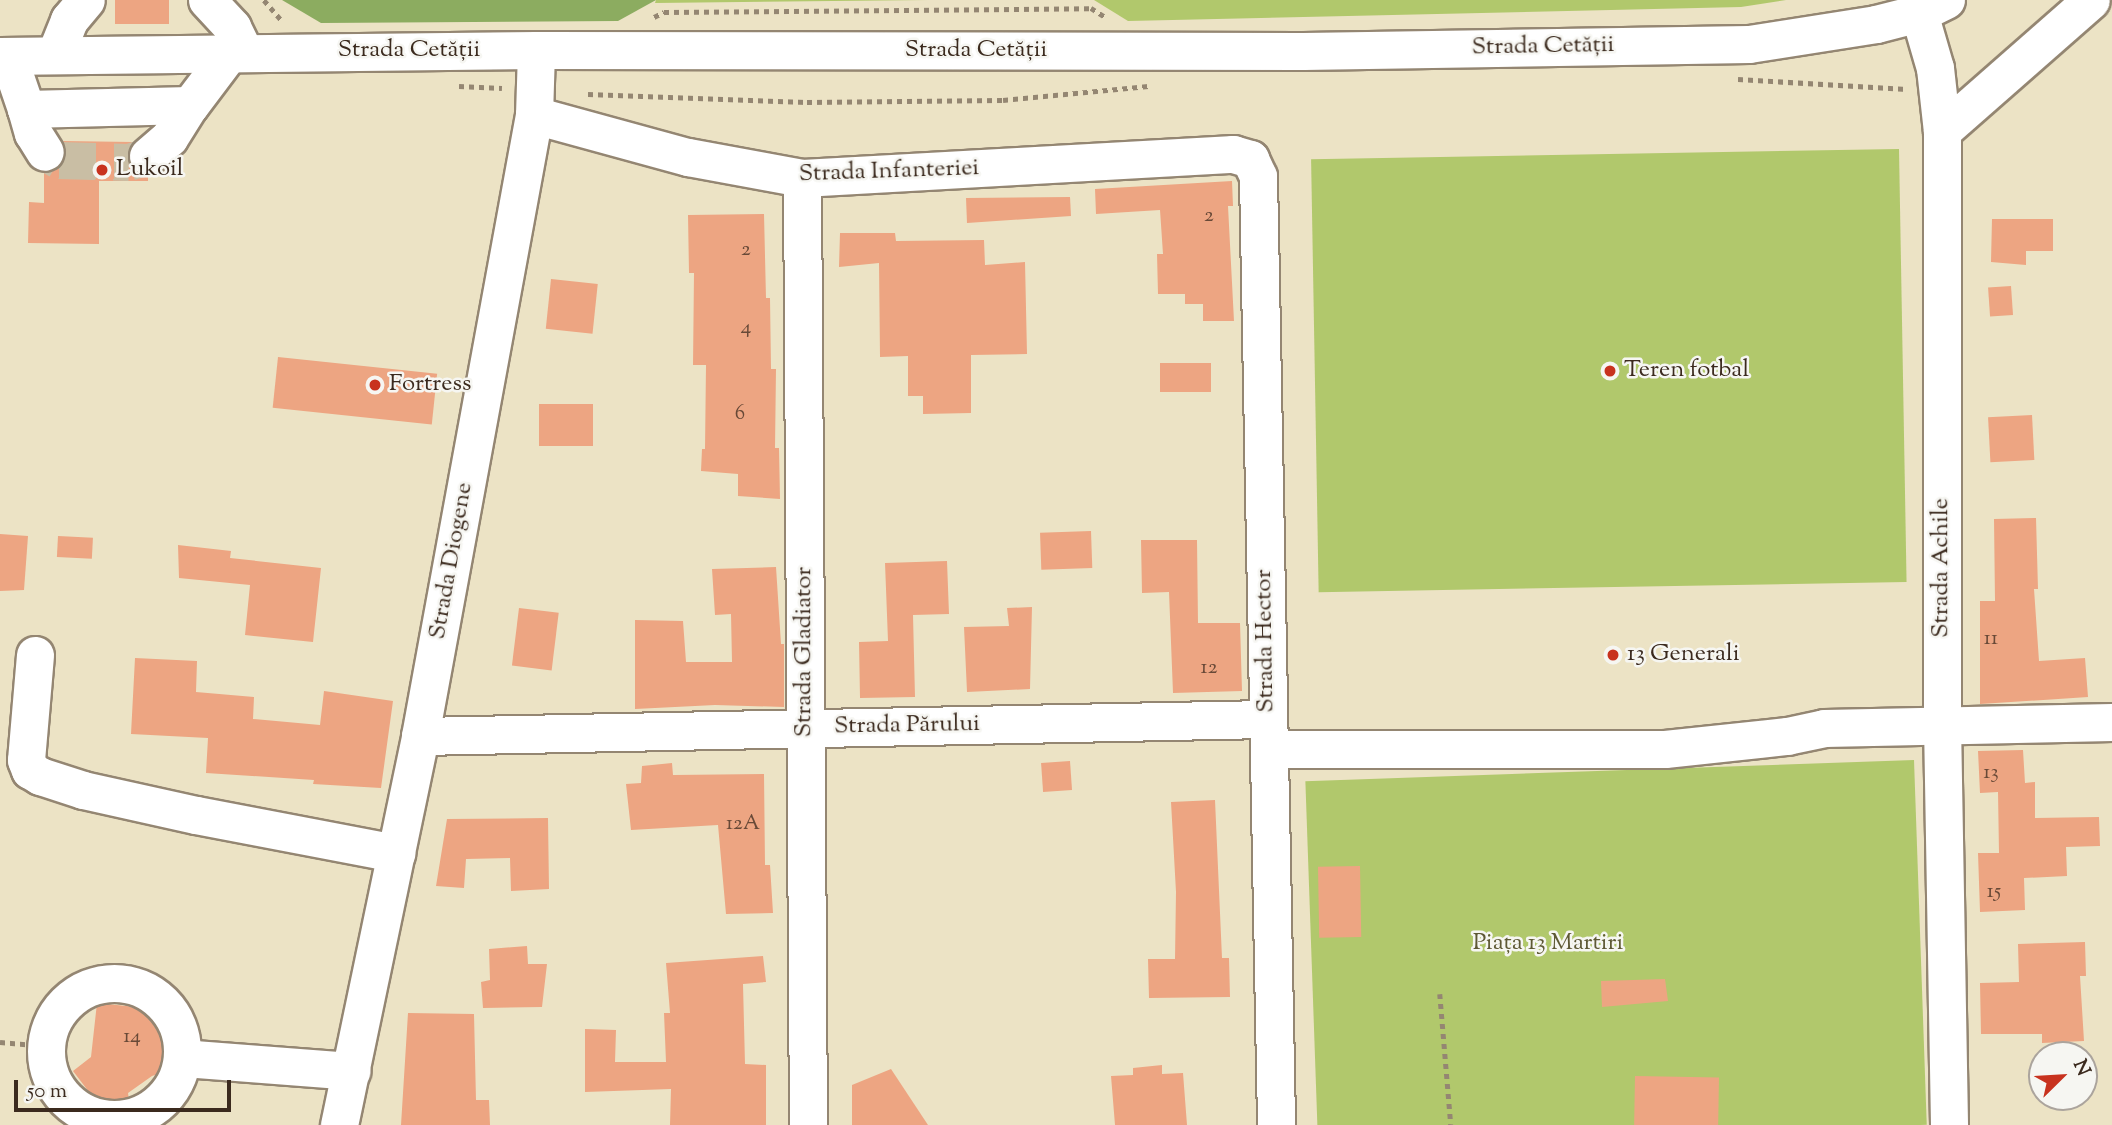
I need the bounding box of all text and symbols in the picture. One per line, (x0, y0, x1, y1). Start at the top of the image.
street label: Strada Cetății (1471, 31, 1615, 63)
street label: Strada Cetății (338, 37, 480, 65)
street label: Strada Cetății (905, 37, 1047, 65)
street label: Strada Infanteriei (798, 154, 980, 190)
place label: Lukoil (116, 156, 184, 184)
marker: Lukoil (94, 162, 110, 178)
house number: 2 (1204, 203, 1214, 229)
house number: 2 (741, 237, 751, 263)
house number: 4 (741, 315, 751, 341)
place label: Teren fotbal (1624, 357, 1749, 385)
marker: Teren fotbal (1602, 363, 1618, 379)
place label: Fortress (389, 371, 471, 399)
marker: Fortress (367, 377, 383, 393)
house number: 6 (735, 401, 745, 427)
street label: Strada Diogene (424, 480, 480, 642)
street label: Strada Achile (1928, 498, 1956, 638)
street label: Strada Gladiator (791, 567, 819, 737)
street label: Strada Hector (1250, 569, 1282, 713)
house number: 11 (1984, 626, 1998, 652)
place label: 13 Generali (1627, 641, 1739, 669)
marker: 13 Generali (1605, 647, 1621, 663)
house number: 12 (1201, 655, 1217, 681)
street label: Strada Părului (834, 710, 980, 742)
house number: 13 (1983, 760, 1999, 786)
house number: 12A (726, 811, 760, 837)
house number: 15 (1987, 879, 2001, 905)
park label: Piața 13 Martiri (1473, 930, 1623, 958)
house number: 14 (123, 1024, 141, 1050)
north arrow (2028, 1041, 2098, 1111)
text: N (2065, 1056, 2096, 1080)
scale bar (18, 1066, 234, 1110)
text: 50 m (27, 1077, 67, 1107)

